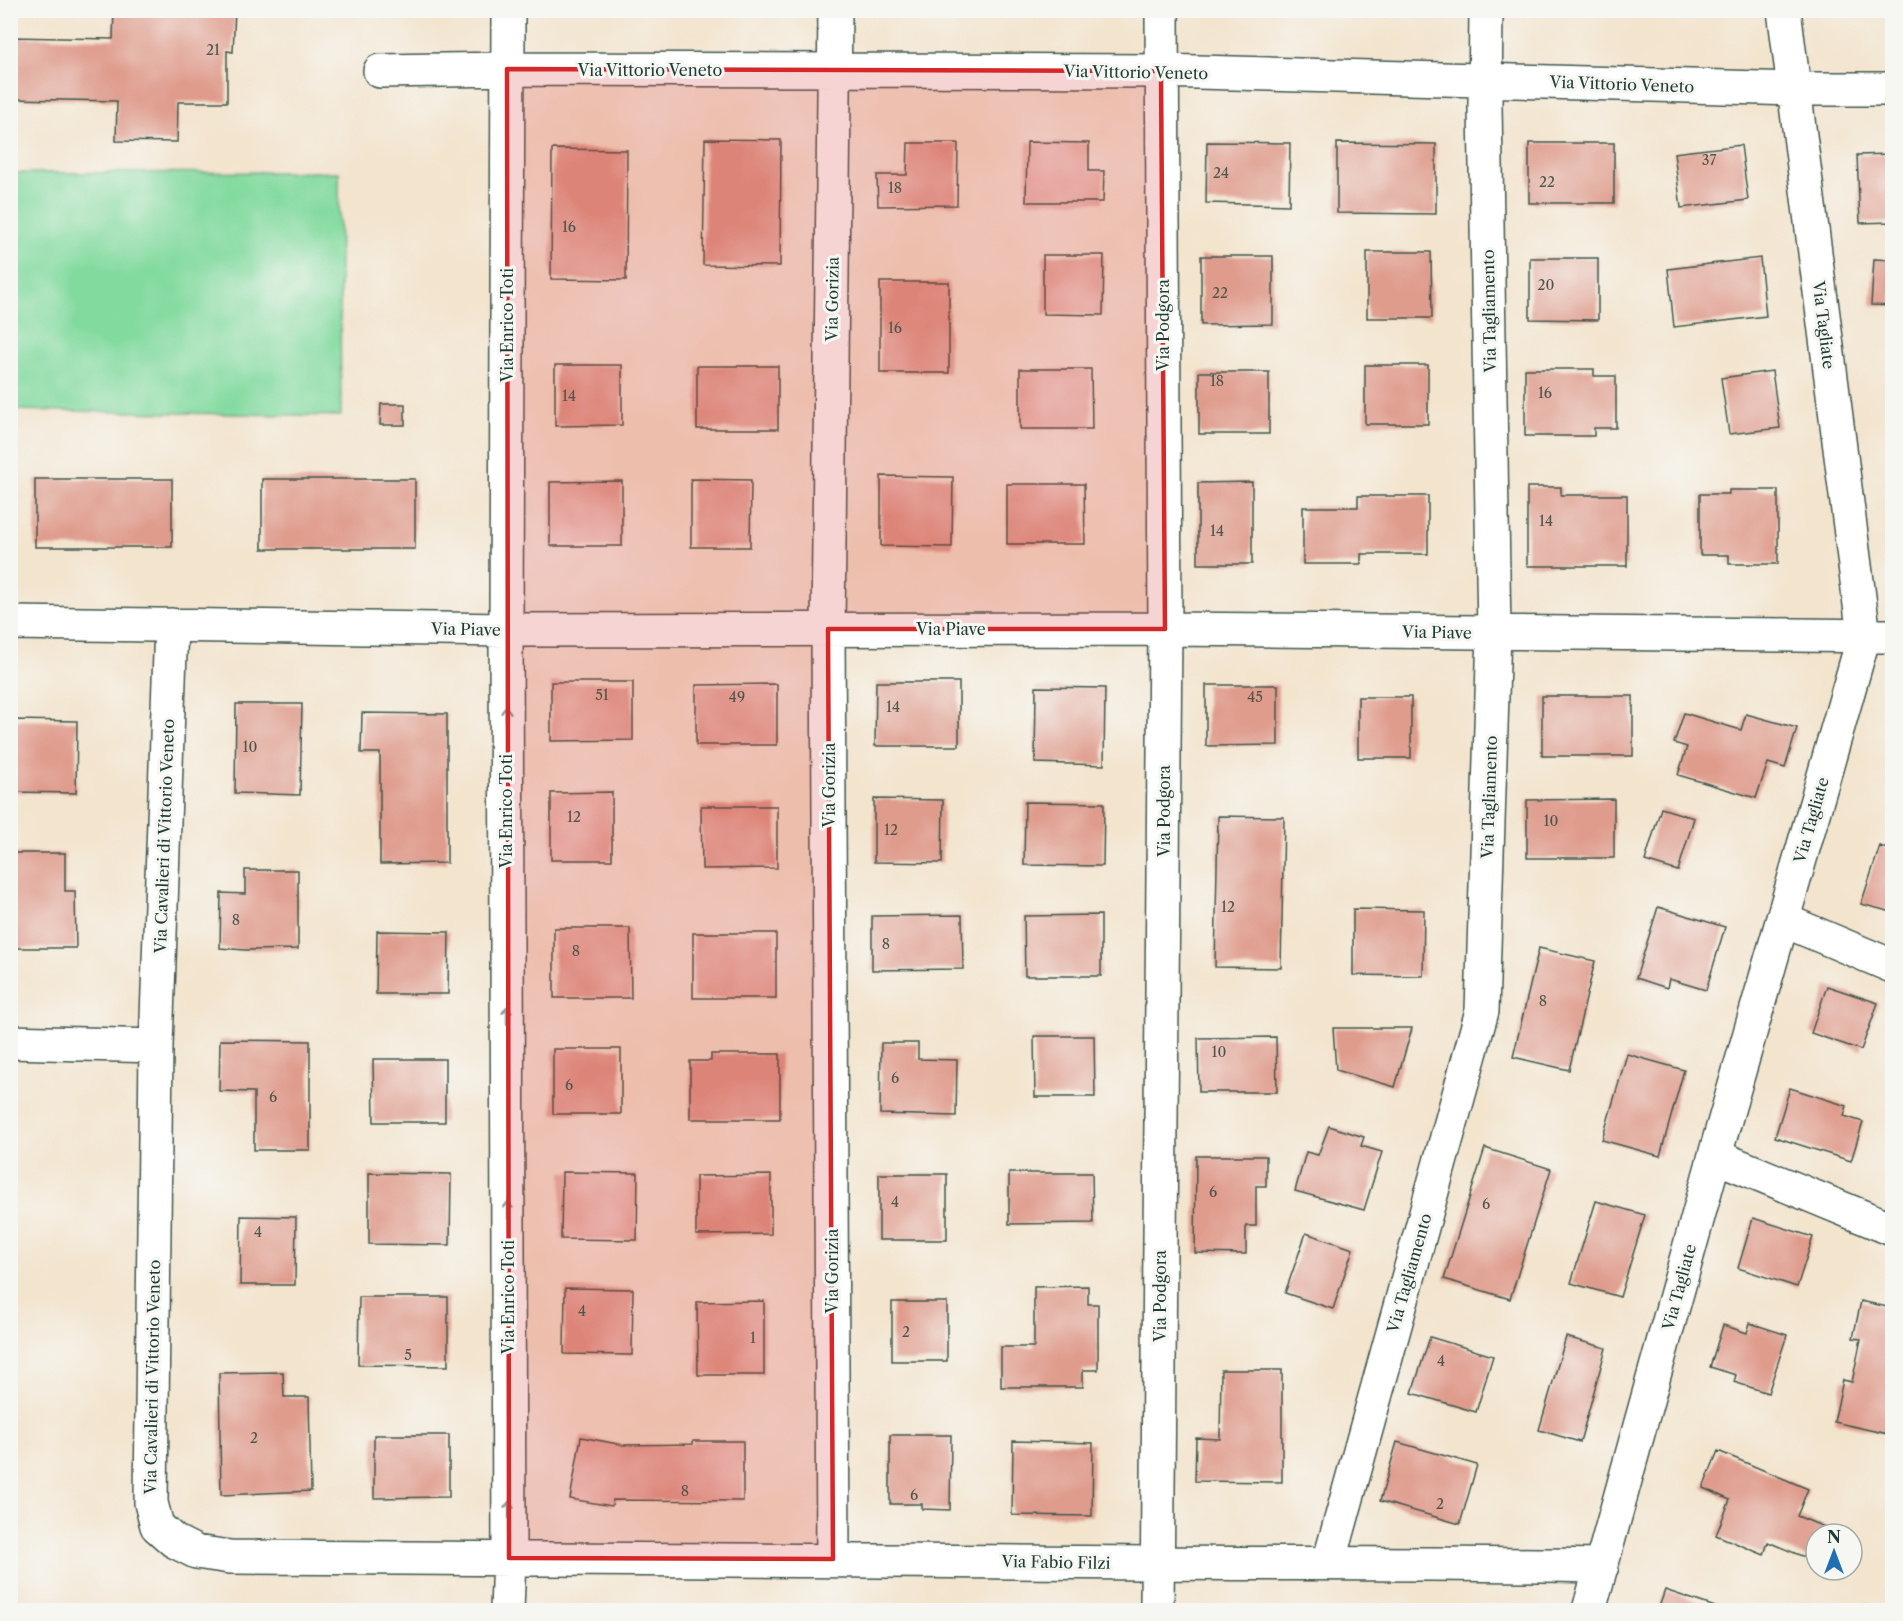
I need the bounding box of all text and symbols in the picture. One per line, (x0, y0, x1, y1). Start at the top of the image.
house number: 21 (206, 41, 220, 59)
street label: Via Vittorio Veneto (577, 60, 722, 80)
street label: Via Vittorio Veneto (1063, 61, 1209, 83)
street label: Via Vittorio Veneto (1548, 71, 1695, 97)
house number: 37 (1702, 151, 1716, 169)
house number: 24 (1213, 164, 1229, 182)
house number: 22 (1539, 173, 1555, 191)
house number: 18 (888, 179, 902, 197)
house number: 16 (562, 218, 576, 236)
street label: Via Tagliamento (1478, 249, 1500, 374)
street label: Via Gorizia (821, 256, 843, 343)
street label: Via Enrico Toti (497, 268, 517, 383)
house number: 20 (1538, 276, 1555, 294)
street label: Via Podgora (1153, 278, 1173, 372)
street label: Via Tagliate (1809, 279, 1839, 370)
house number: 22 (1212, 284, 1228, 302)
house number: 16 (888, 319, 902, 337)
house number: 18 (1210, 372, 1224, 390)
house number: 16 (1538, 384, 1552, 402)
house number: 14 (562, 387, 576, 405)
house number: 14 (1539, 512, 1553, 530)
house number: 14 (1210, 522, 1224, 540)
street label: Via Piave (430, 618, 501, 640)
street label: Via Piave (915, 619, 986, 639)
street label: Via Piave (1401, 621, 1472, 643)
house number: 51 (595, 686, 609, 704)
house number: 49 (729, 688, 745, 706)
house number: 45 (1247, 688, 1263, 706)
house number: 14 (886, 698, 900, 716)
one-way arrow (500, 706, 512, 726)
street label: Via Cavalieri di Vittorio Veneto (150, 718, 178, 955)
street label: Via Tagliamento (1477, 735, 1501, 860)
house number: 10 (243, 738, 257, 756)
street label: Via Gorizia (819, 742, 839, 828)
street label: Via Enrico Toti (496, 754, 516, 869)
street label: Via Podgora (1154, 764, 1174, 858)
street label: Via Tagliate (1789, 775, 1833, 866)
house number: 12 (567, 808, 581, 826)
house number: 10 (1544, 812, 1558, 830)
house number: 12 (884, 821, 898, 839)
house number: 12 (1221, 898, 1235, 916)
house number: 8 (232, 911, 240, 929)
house number: 8 (882, 935, 890, 953)
house number: 8 (572, 942, 580, 960)
house number: 8 (1539, 992, 1547, 1010)
one-way arrow (501, 1006, 513, 1026)
house number: 10 (1212, 1043, 1226, 1061)
house number: 6 (891, 1069, 899, 1087)
house number: 6 (565, 1076, 573, 1094)
house number: 6 (269, 1088, 277, 1106)
house number: 6 (1209, 1183, 1217, 1201)
house number: 4 (891, 1193, 899, 1211)
house number: 6 (1482, 1195, 1490, 1213)
one-way arrow (502, 1201, 514, 1221)
street label: Via Tagliamento (1382, 1211, 1436, 1336)
house number: 4 (254, 1223, 262, 1241)
street label: Via Gorizia (822, 1228, 842, 1314)
street label: Via Enrico Toti (498, 1240, 518, 1355)
street label: Via Tagliate (1658, 1242, 1700, 1333)
street label: Via Podgora (1150, 1249, 1170, 1343)
street label: Via Cavalieri di Vittorio Veneto (140, 1259, 164, 1496)
house number: 4 (578, 1302, 586, 1320)
house number: 2 (902, 1323, 910, 1341)
house number: 1 (750, 1329, 756, 1347)
house number: 5 (404, 1346, 412, 1364)
house number: 4 (1437, 1352, 1445, 1370)
house number: 2 (250, 1429, 258, 1447)
house number: 8 (681, 1482, 689, 1500)
house number: 6 (910, 1486, 918, 1504)
house number: 2 (1436, 1495, 1444, 1513)
one-way arrow (503, 1501, 515, 1521)
north arrow (1804, 1522, 1864, 1582)
text: N (1827, 1527, 1841, 1547)
street label: Via Fabio Filzi (1000, 1551, 1111, 1573)

